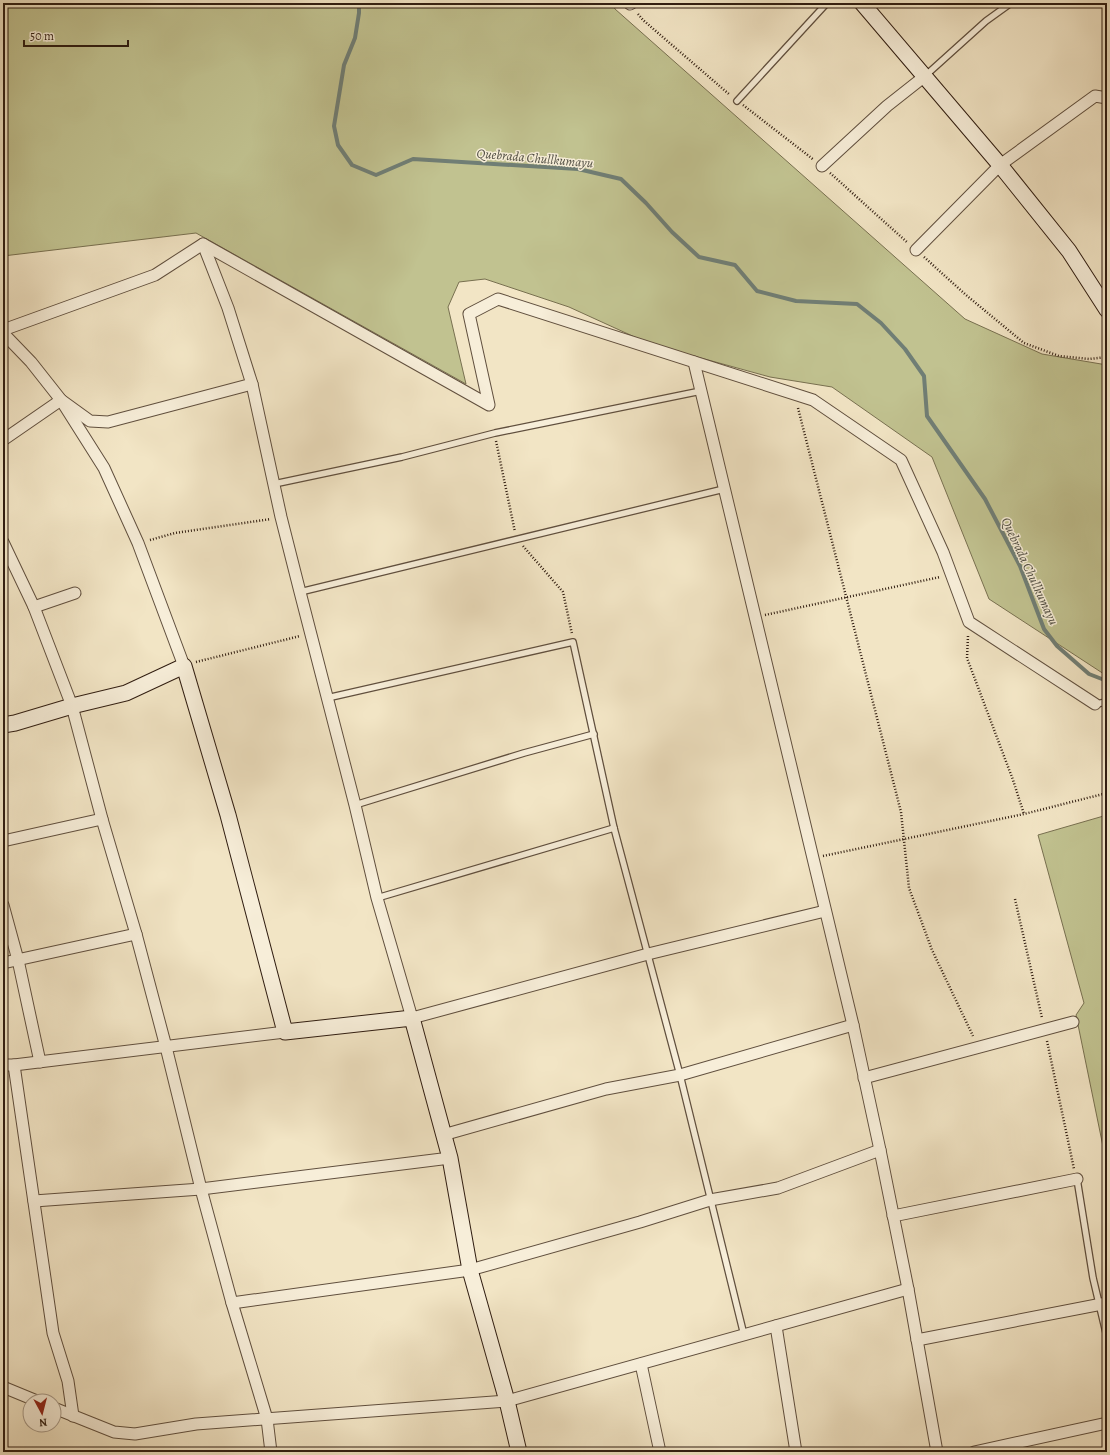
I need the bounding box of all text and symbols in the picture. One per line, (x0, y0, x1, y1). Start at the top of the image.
scale bar (24, 22, 128, 48)
text: 50 m (30, 28, 54, 44)
water label: Quebrada Chullkumayu (476, 144, 594, 172)
water label: Quebrada Chullkumayu (998, 514, 1062, 628)
north arrow (22, 1393, 62, 1433)
text: N (38, 1414, 48, 1430)

